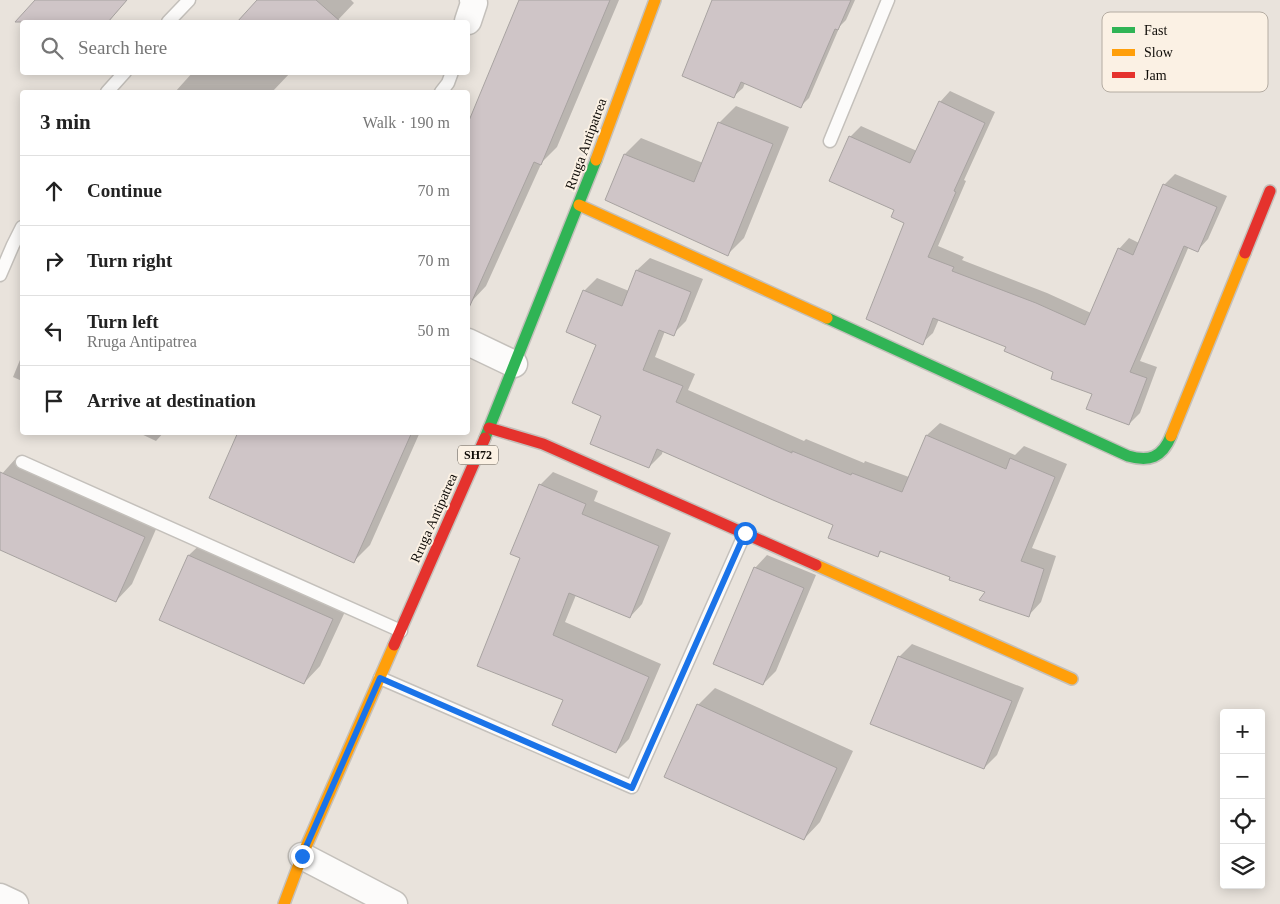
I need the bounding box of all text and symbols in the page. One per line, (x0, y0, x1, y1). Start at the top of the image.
legend (1102, 12, 1268, 92)
search box (20, 20, 470, 75)
text: Fast (1144, 23, 1167, 38)
icon: search (38, 34, 66, 62)
text: Search here (78, 37, 167, 58)
text: Slow (1144, 45, 1174, 60)
text: Jam (1144, 68, 1167, 83)
street label: Rruga Antipatrea (563, 96, 610, 192)
text: 3 min (40, 110, 91, 134)
text: Walk · 190 m (363, 114, 450, 131)
icon: ahead (40, 177, 68, 205)
text: Continue (87, 180, 162, 201)
text: 70 m (418, 182, 450, 199)
icon: right (40, 247, 68, 275)
text: Turn right (87, 250, 172, 271)
text: 70 m (418, 252, 450, 269)
text: Turn left (87, 311, 159, 332)
icon: left (40, 317, 68, 345)
text: 50 m (418, 322, 450, 339)
text: Rruga Antipatrea (87, 333, 197, 350)
icon: arrive (40, 387, 68, 415)
text: Arrive at destination (87, 390, 256, 411)
road number: SH72 (458, 446, 498, 464)
street label: Rruga Antipatrea (408, 470, 461, 565)
route start (734, 522, 757, 545)
map controls (1220, 709, 1265, 889)
button: + (1220, 709, 1265, 754)
button: − (1220, 754, 1265, 799)
button: locate (1220, 799, 1265, 844)
button: layers (1220, 844, 1265, 889)
route end (291, 845, 314, 868)

